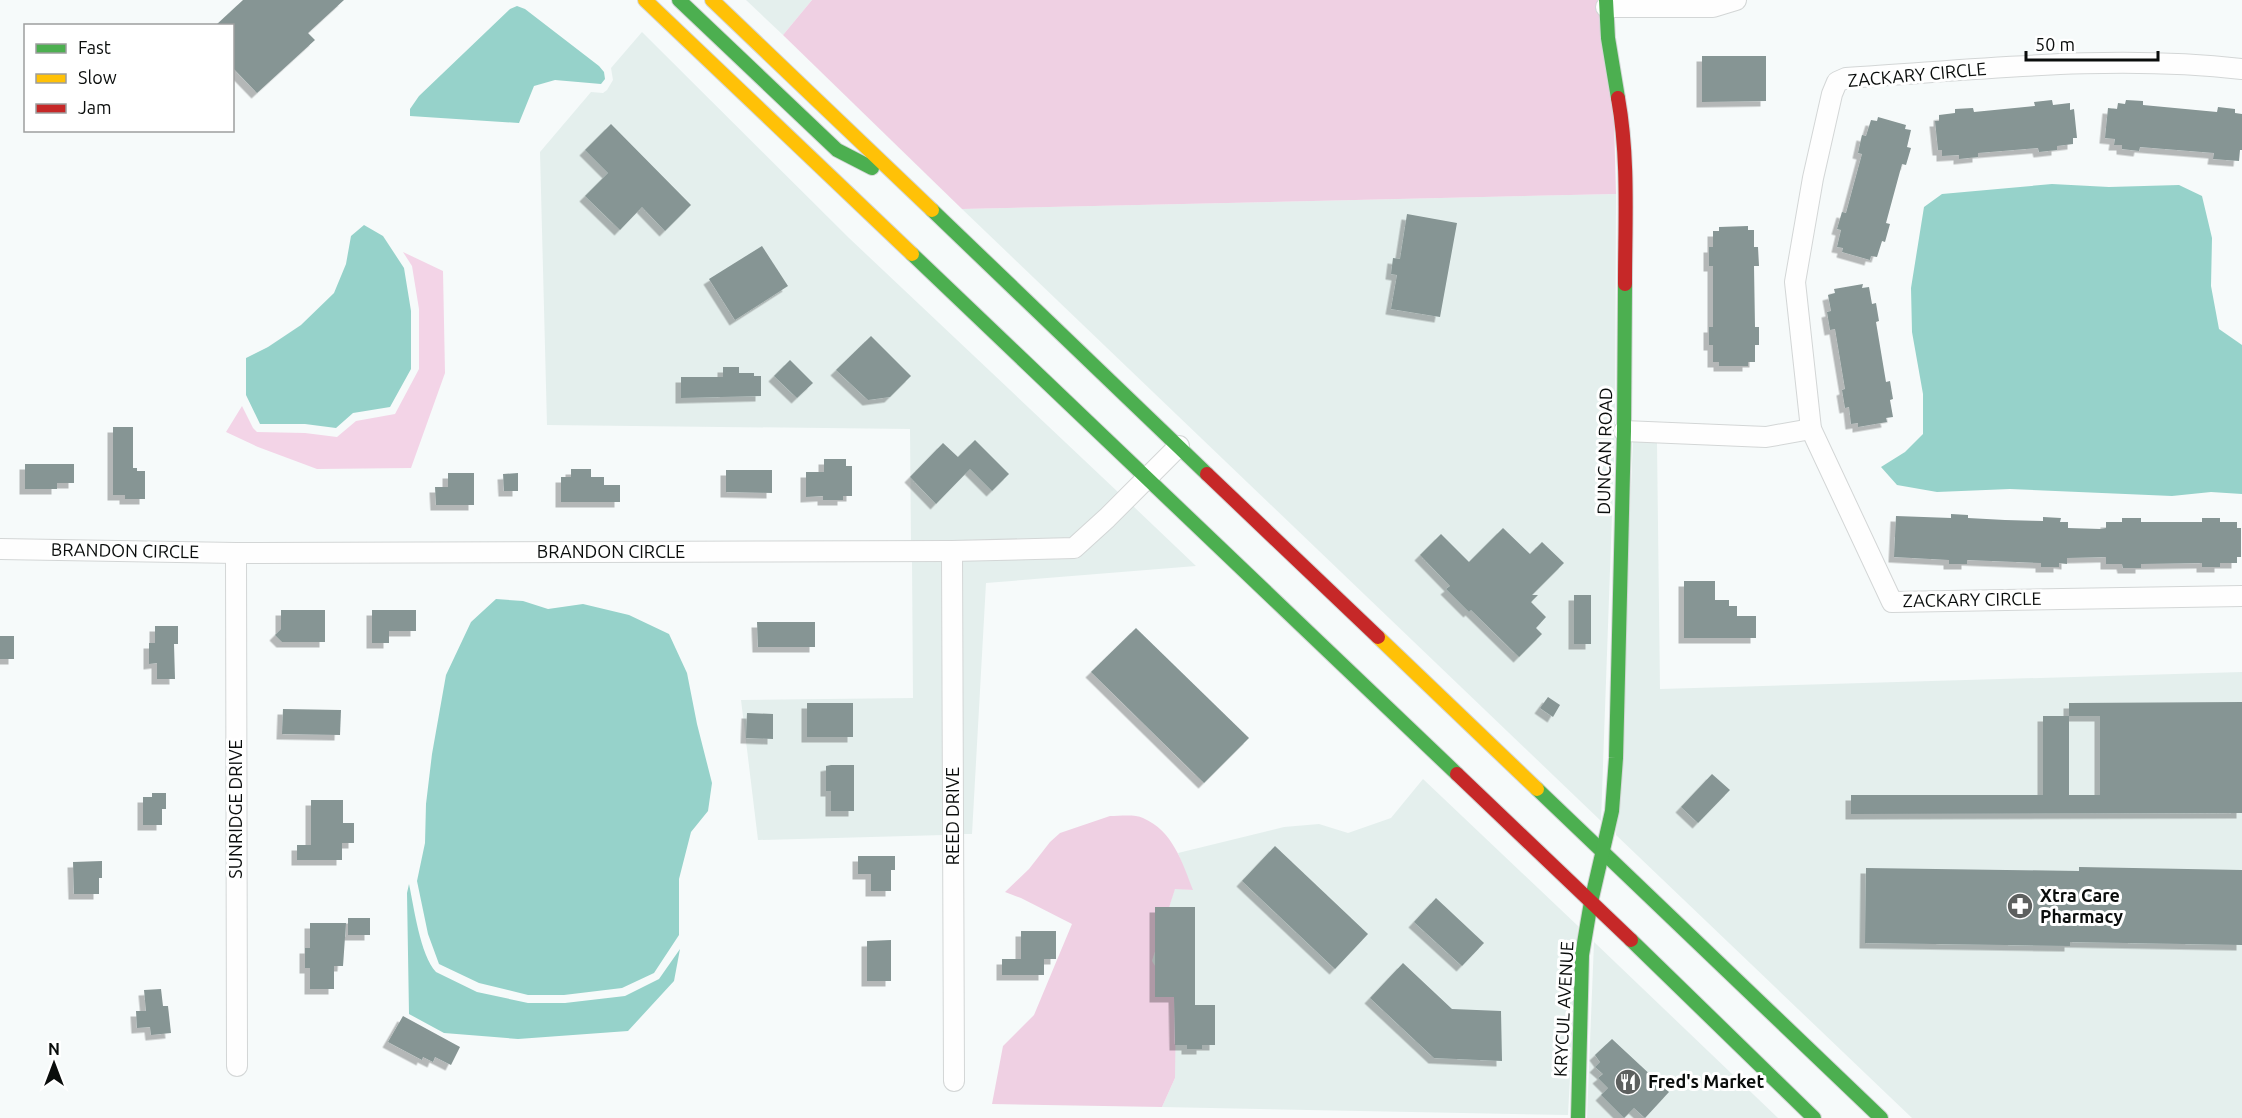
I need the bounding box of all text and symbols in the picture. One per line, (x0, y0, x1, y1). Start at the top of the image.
legend (24, 24, 234, 132)
scale bar (2026, 24, 2158, 62)
text: 50 m (2035, 34, 2075, 54)
text: Fast (78, 37, 111, 57)
street label: ZACKARY CIRCLE (1847, 58, 1987, 90)
text: Slow (78, 67, 117, 87)
text: Jam (78, 97, 112, 117)
street label: DUNCAN ROAD (1593, 387, 1615, 515)
street label: BRANDON CIRCLE (51, 539, 199, 561)
street label: BRANDON CIRCLE (537, 541, 685, 561)
street label: ZACKARY CIRCLE (1902, 588, 2042, 610)
street label: SUNRIDGE DRIVE (225, 739, 245, 879)
street label: REED DRIVE (942, 767, 962, 865)
place label: Xtra Care Pharmacy (2040, 885, 2123, 926)
pharmacy icon: Xtra Care Pharmacy (2005, 891, 2035, 921)
street label: KRYCUL AVENUE (1549, 941, 1577, 1077)
north arrow (24, 1034, 84, 1094)
text: N (48, 1040, 60, 1058)
restaurant icon: Fred's Market (1613, 1067, 1643, 1097)
place label: Fred's Market (1648, 1071, 1764, 1091)

